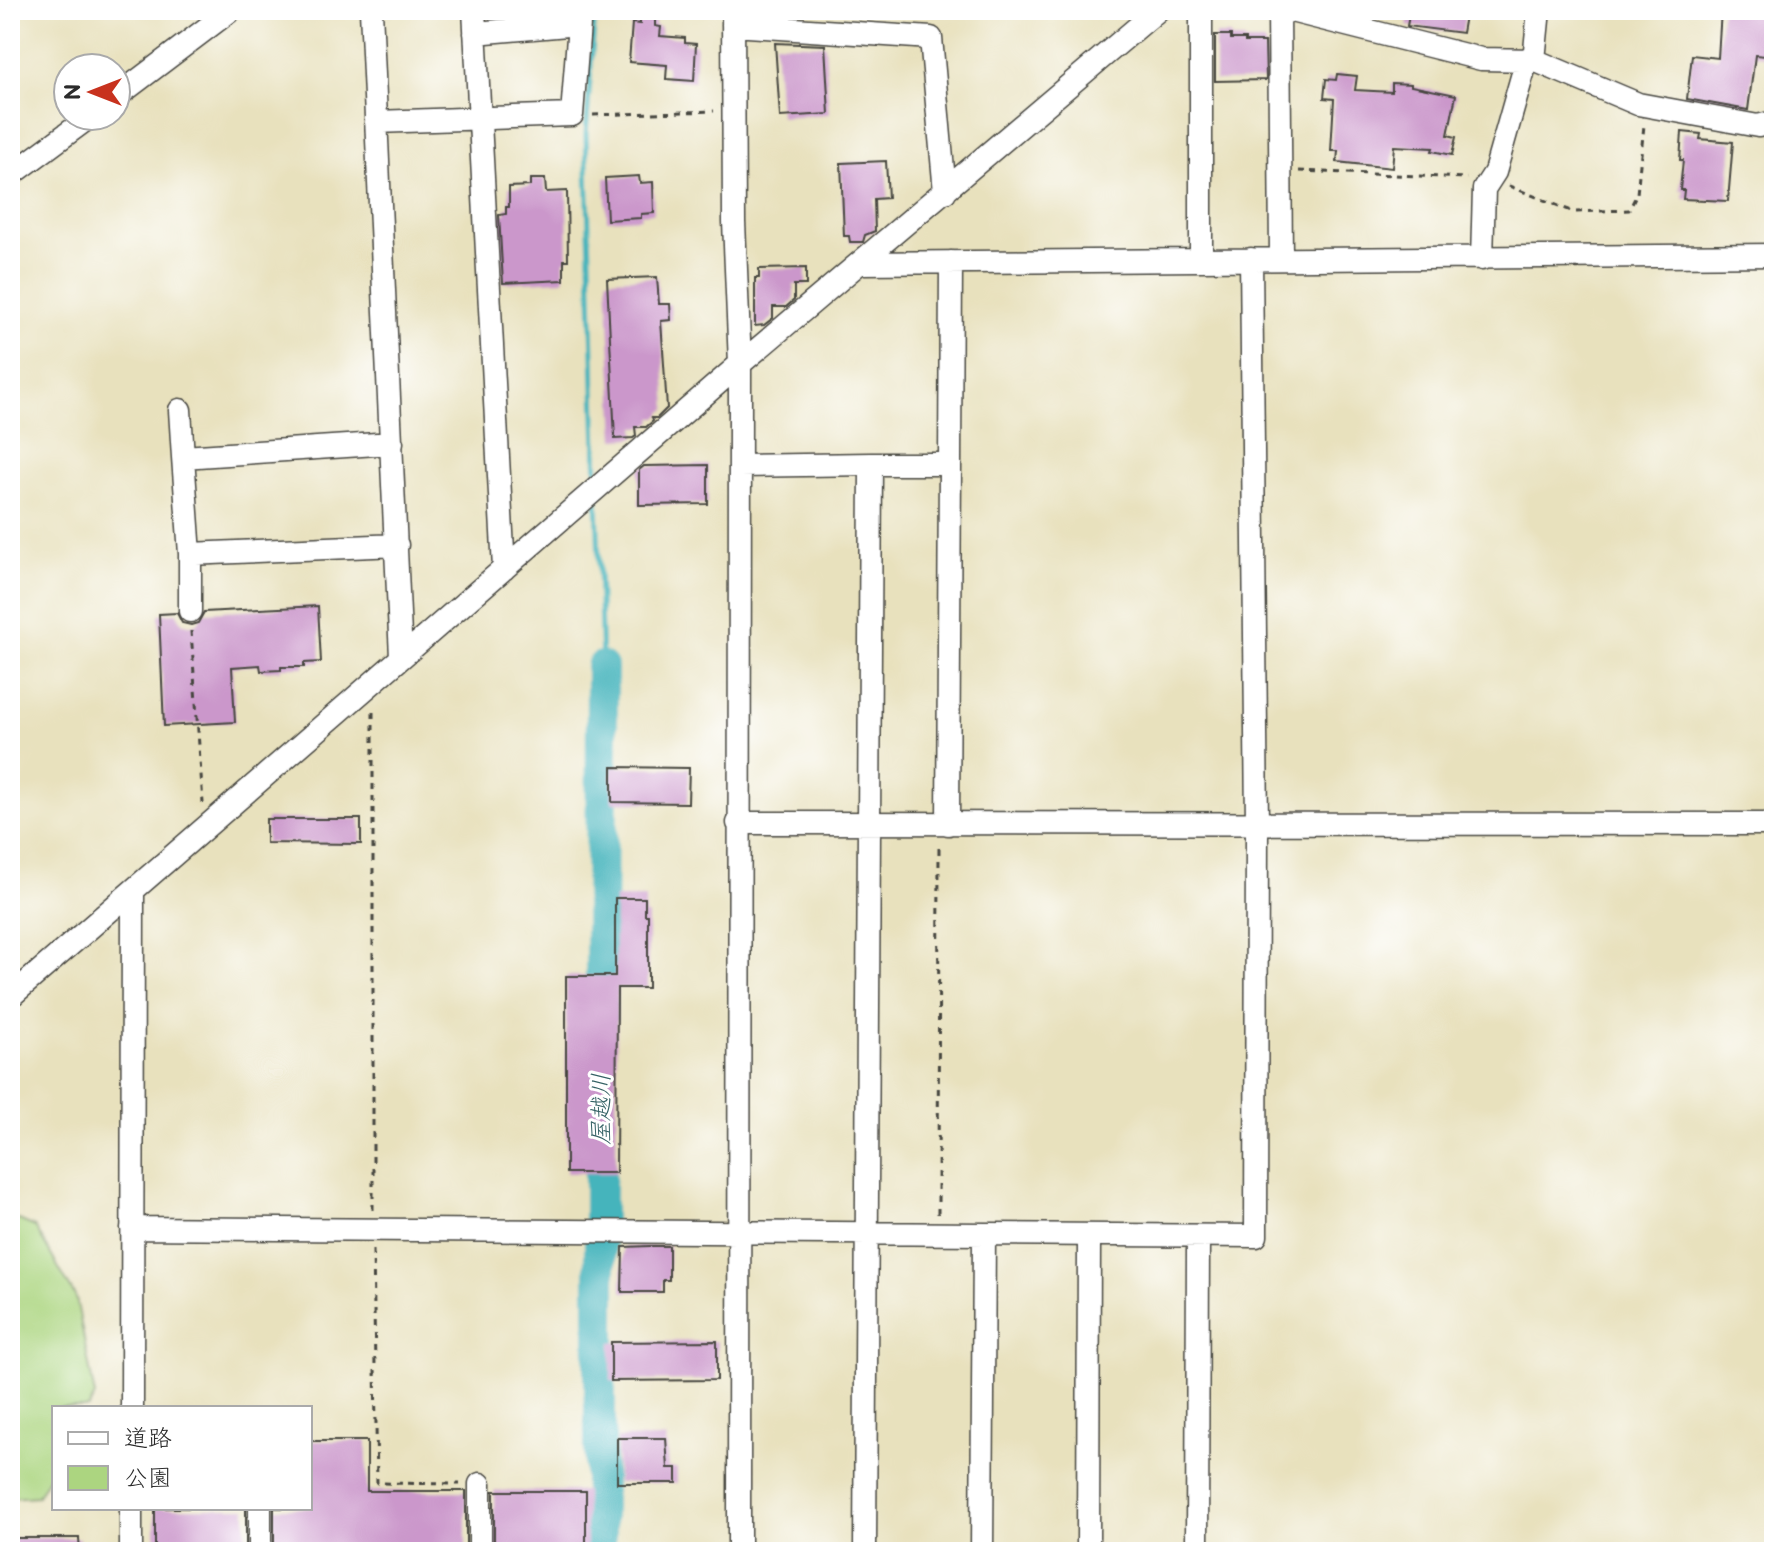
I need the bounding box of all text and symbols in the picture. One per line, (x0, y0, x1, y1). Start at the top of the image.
north arrow (52, 52, 132, 132)
text: N (60, 84, 87, 100)
water label: 屋越川 (587, 1073, 616, 1145)
legend (52, 1406, 312, 1510)
text: 道路 (124, 1424, 172, 1453)
text: 公園 (124, 1464, 172, 1493)

